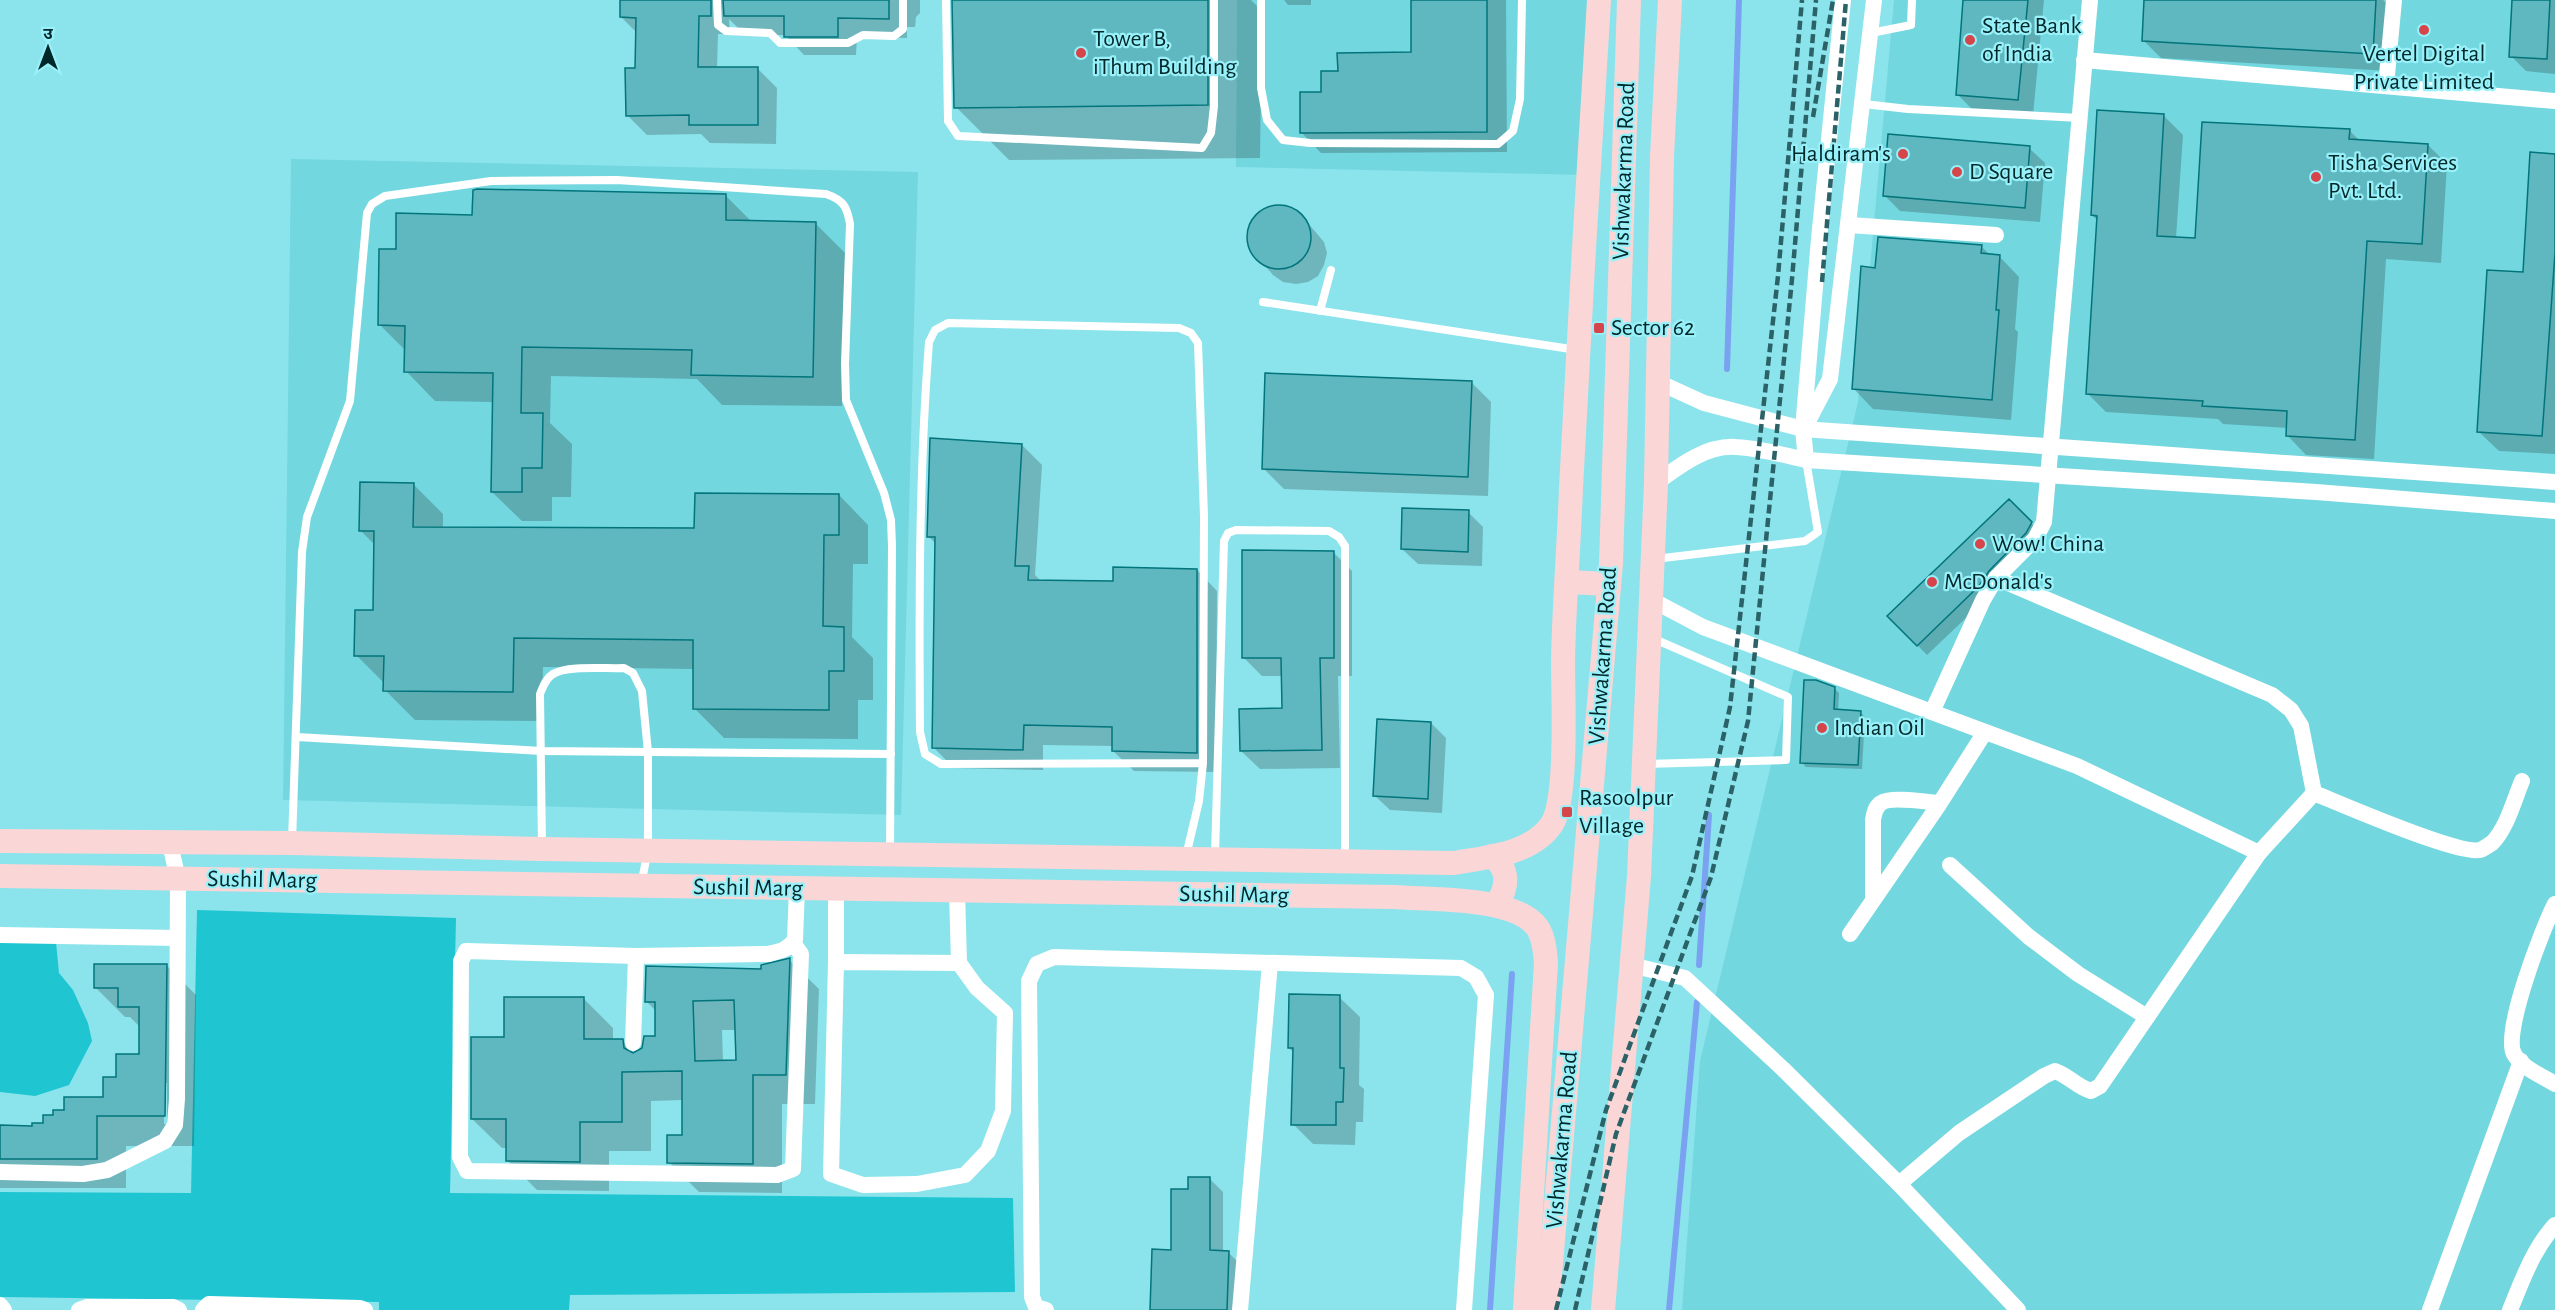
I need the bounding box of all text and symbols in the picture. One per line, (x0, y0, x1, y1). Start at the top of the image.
place label: State Bank of India (1982, 14, 2082, 66)
north arrow (18, 18, 78, 78)
marker: Vertel Digital Private Limited (2417, 23, 2431, 37)
text: उ (43, 26, 53, 42)
place label: Tower B, iThum Building (1093, 27, 1237, 79)
marker: State Bank of India (1963, 33, 1977, 47)
place label: Vertel Digital Private Limited (2354, 42, 2494, 94)
marker: Tower B, iThum Building (1074, 46, 1088, 60)
street label: Vishwakarma Road (1609, 82, 1639, 260)
place label: Haldiram's (1791, 142, 1891, 166)
marker: Haldiram's (1896, 147, 1910, 161)
place label: Tisha Services Pvt. Ltd. (2328, 151, 2457, 203)
place label: D Square (1969, 160, 2053, 184)
marker: D Square (1950, 165, 1964, 179)
marker: Tisha Services Pvt. Ltd. (2309, 170, 2323, 184)
place label: Sector 62 (1611, 316, 1695, 340)
marker: Sector 62 (1592, 321, 1606, 335)
place label: Wow! China (1992, 532, 2104, 556)
marker: Wow! China (1973, 537, 1987, 551)
street label: Vishwakarma Road (1585, 566, 1621, 746)
place label: McDonald's (1944, 570, 2053, 594)
marker: McDonald's (1925, 575, 1939, 589)
place label: Indian Oil (1834, 716, 1925, 740)
marker: Indian Oil (1815, 721, 1829, 735)
place label: Rasoolpur Village (1579, 786, 1674, 838)
marker: Rasoolpur Village (1560, 805, 1574, 819)
street label: Sushil Marg (207, 867, 317, 893)
street label: Sushil Marg (693, 875, 803, 901)
street label: Sushil Marg (1179, 882, 1289, 908)
street label: Vishwakarma Road (1542, 1050, 1582, 1230)

